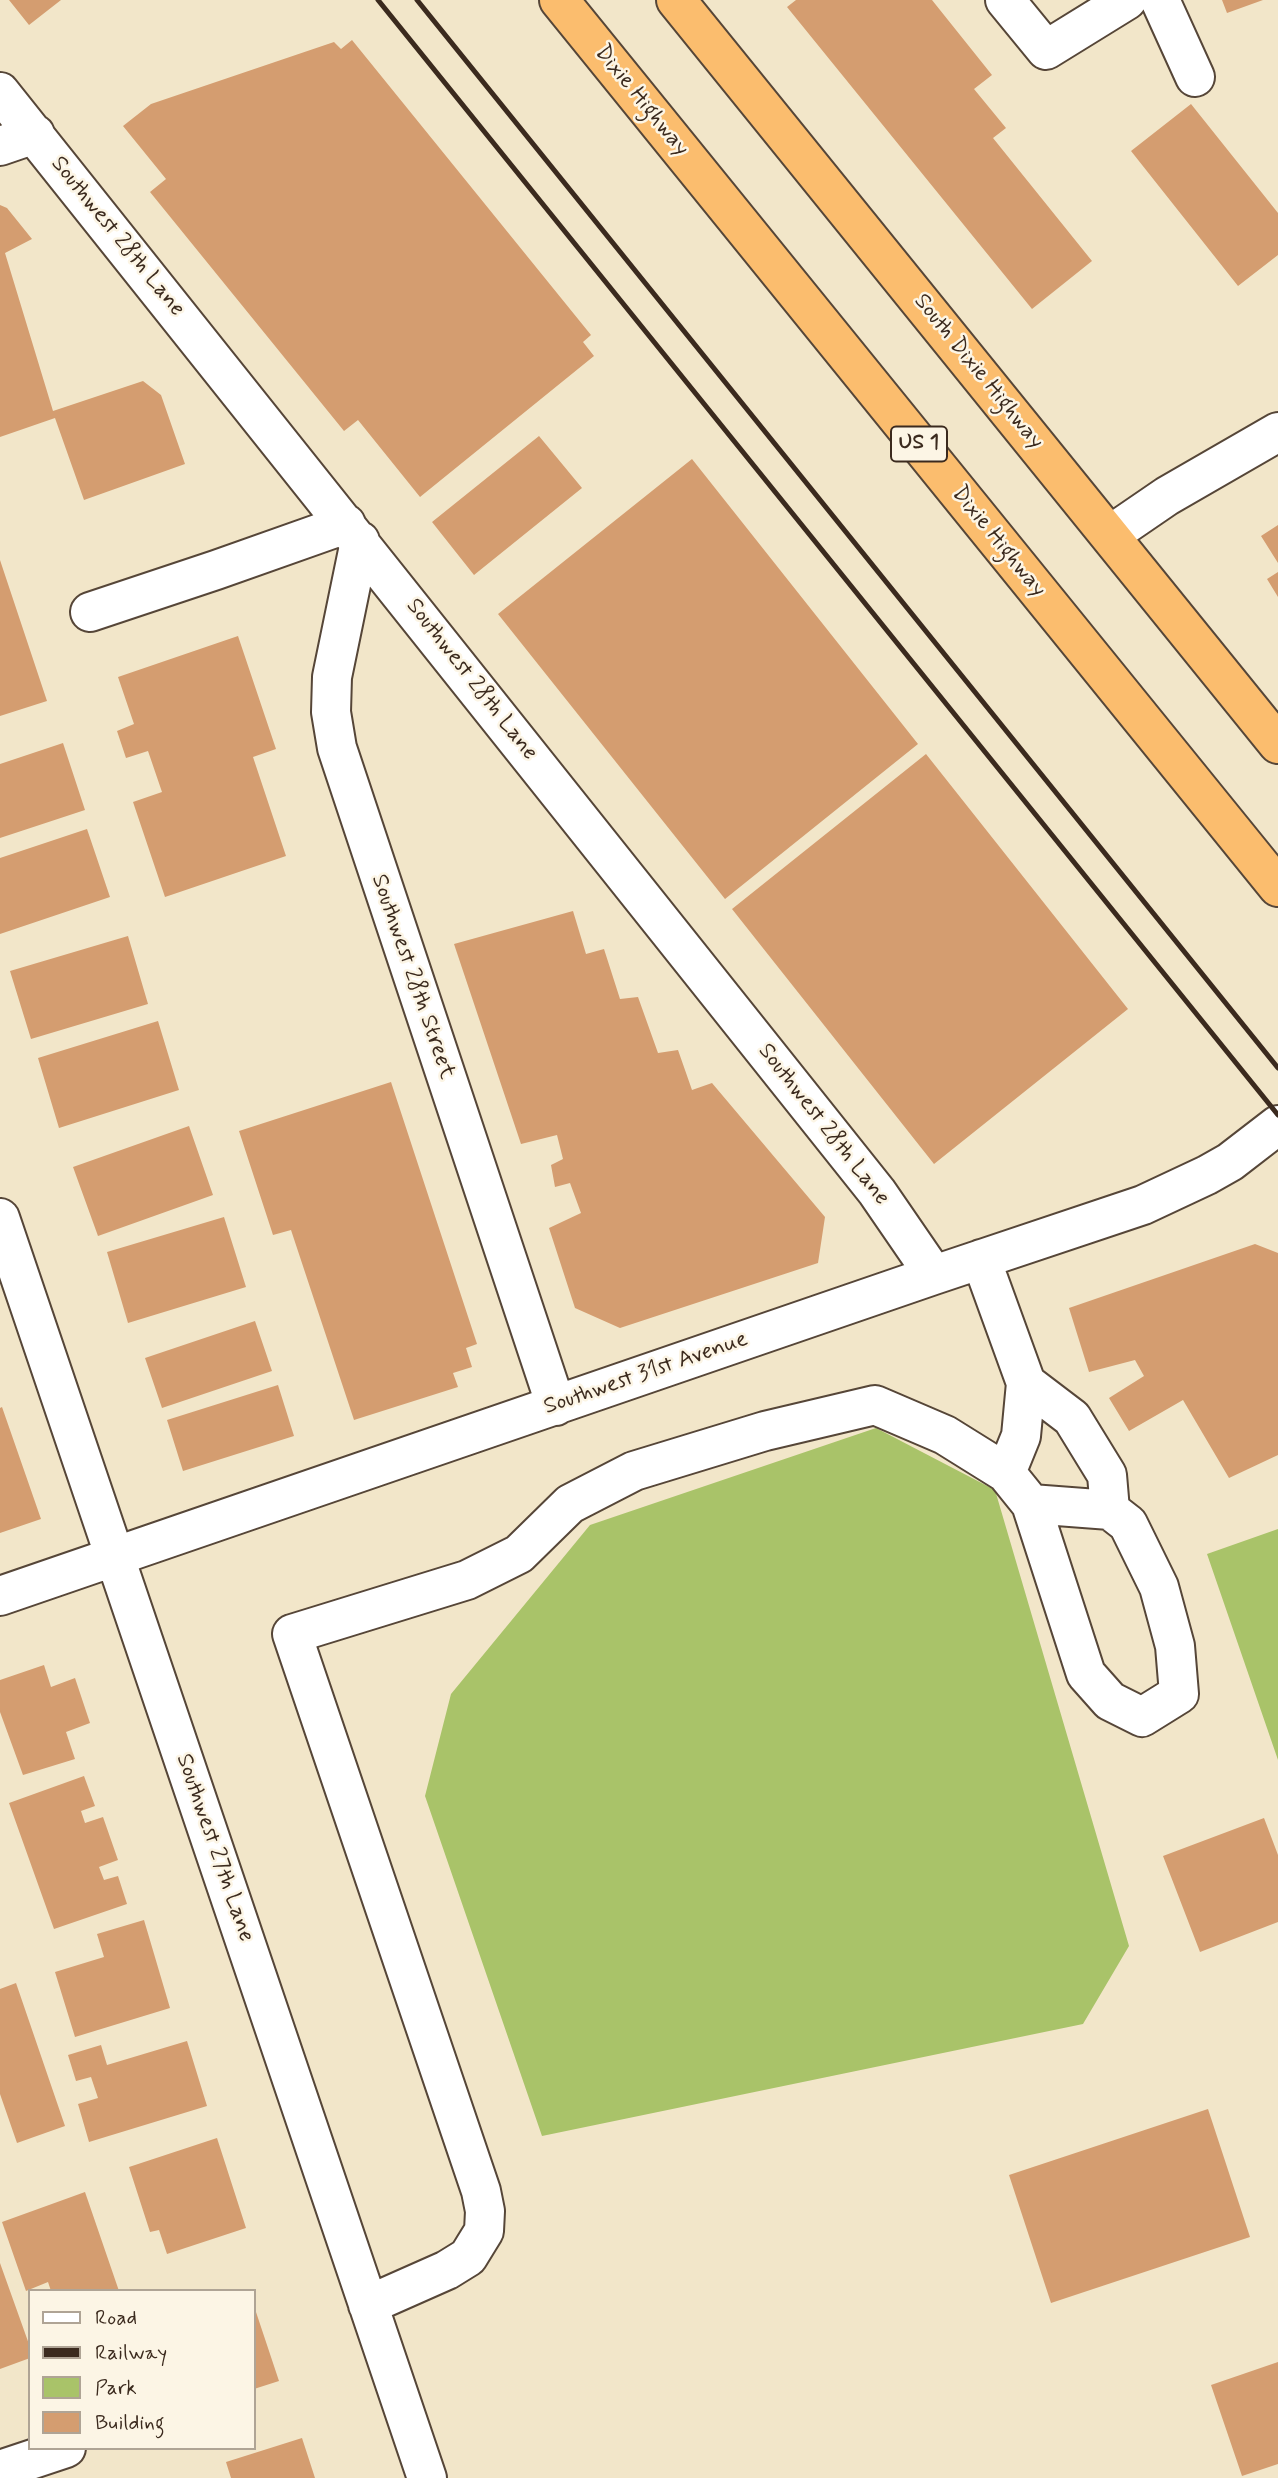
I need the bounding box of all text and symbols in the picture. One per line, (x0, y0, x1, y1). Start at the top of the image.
street label: Dixie Highway (588, 40, 694, 162)
street label: Southwest 28th Lane (44, 151, 190, 323)
street label: South Dixie Highway (907, 289, 1049, 455)
road number: US 1 (891, 426, 947, 462)
street label: Dixie Highway (945, 481, 1051, 603)
street label: Southwest 28th Lane (399, 593, 543, 767)
street label: Southwest 28th Street (364, 871, 460, 1083)
street label: Southwest 28th Lane (751, 1038, 895, 1212)
street label: Southwest 31st Avenue (540, 1326, 752, 1422)
street label: Southwest 27th Lane (169, 1750, 259, 1946)
legend (28, 2289, 256, 2450)
text: Road (95, 2304, 137, 2332)
text: Railway (95, 2339, 167, 2367)
text: Park (95, 2374, 137, 2402)
text: Building (95, 2409, 165, 2437)

